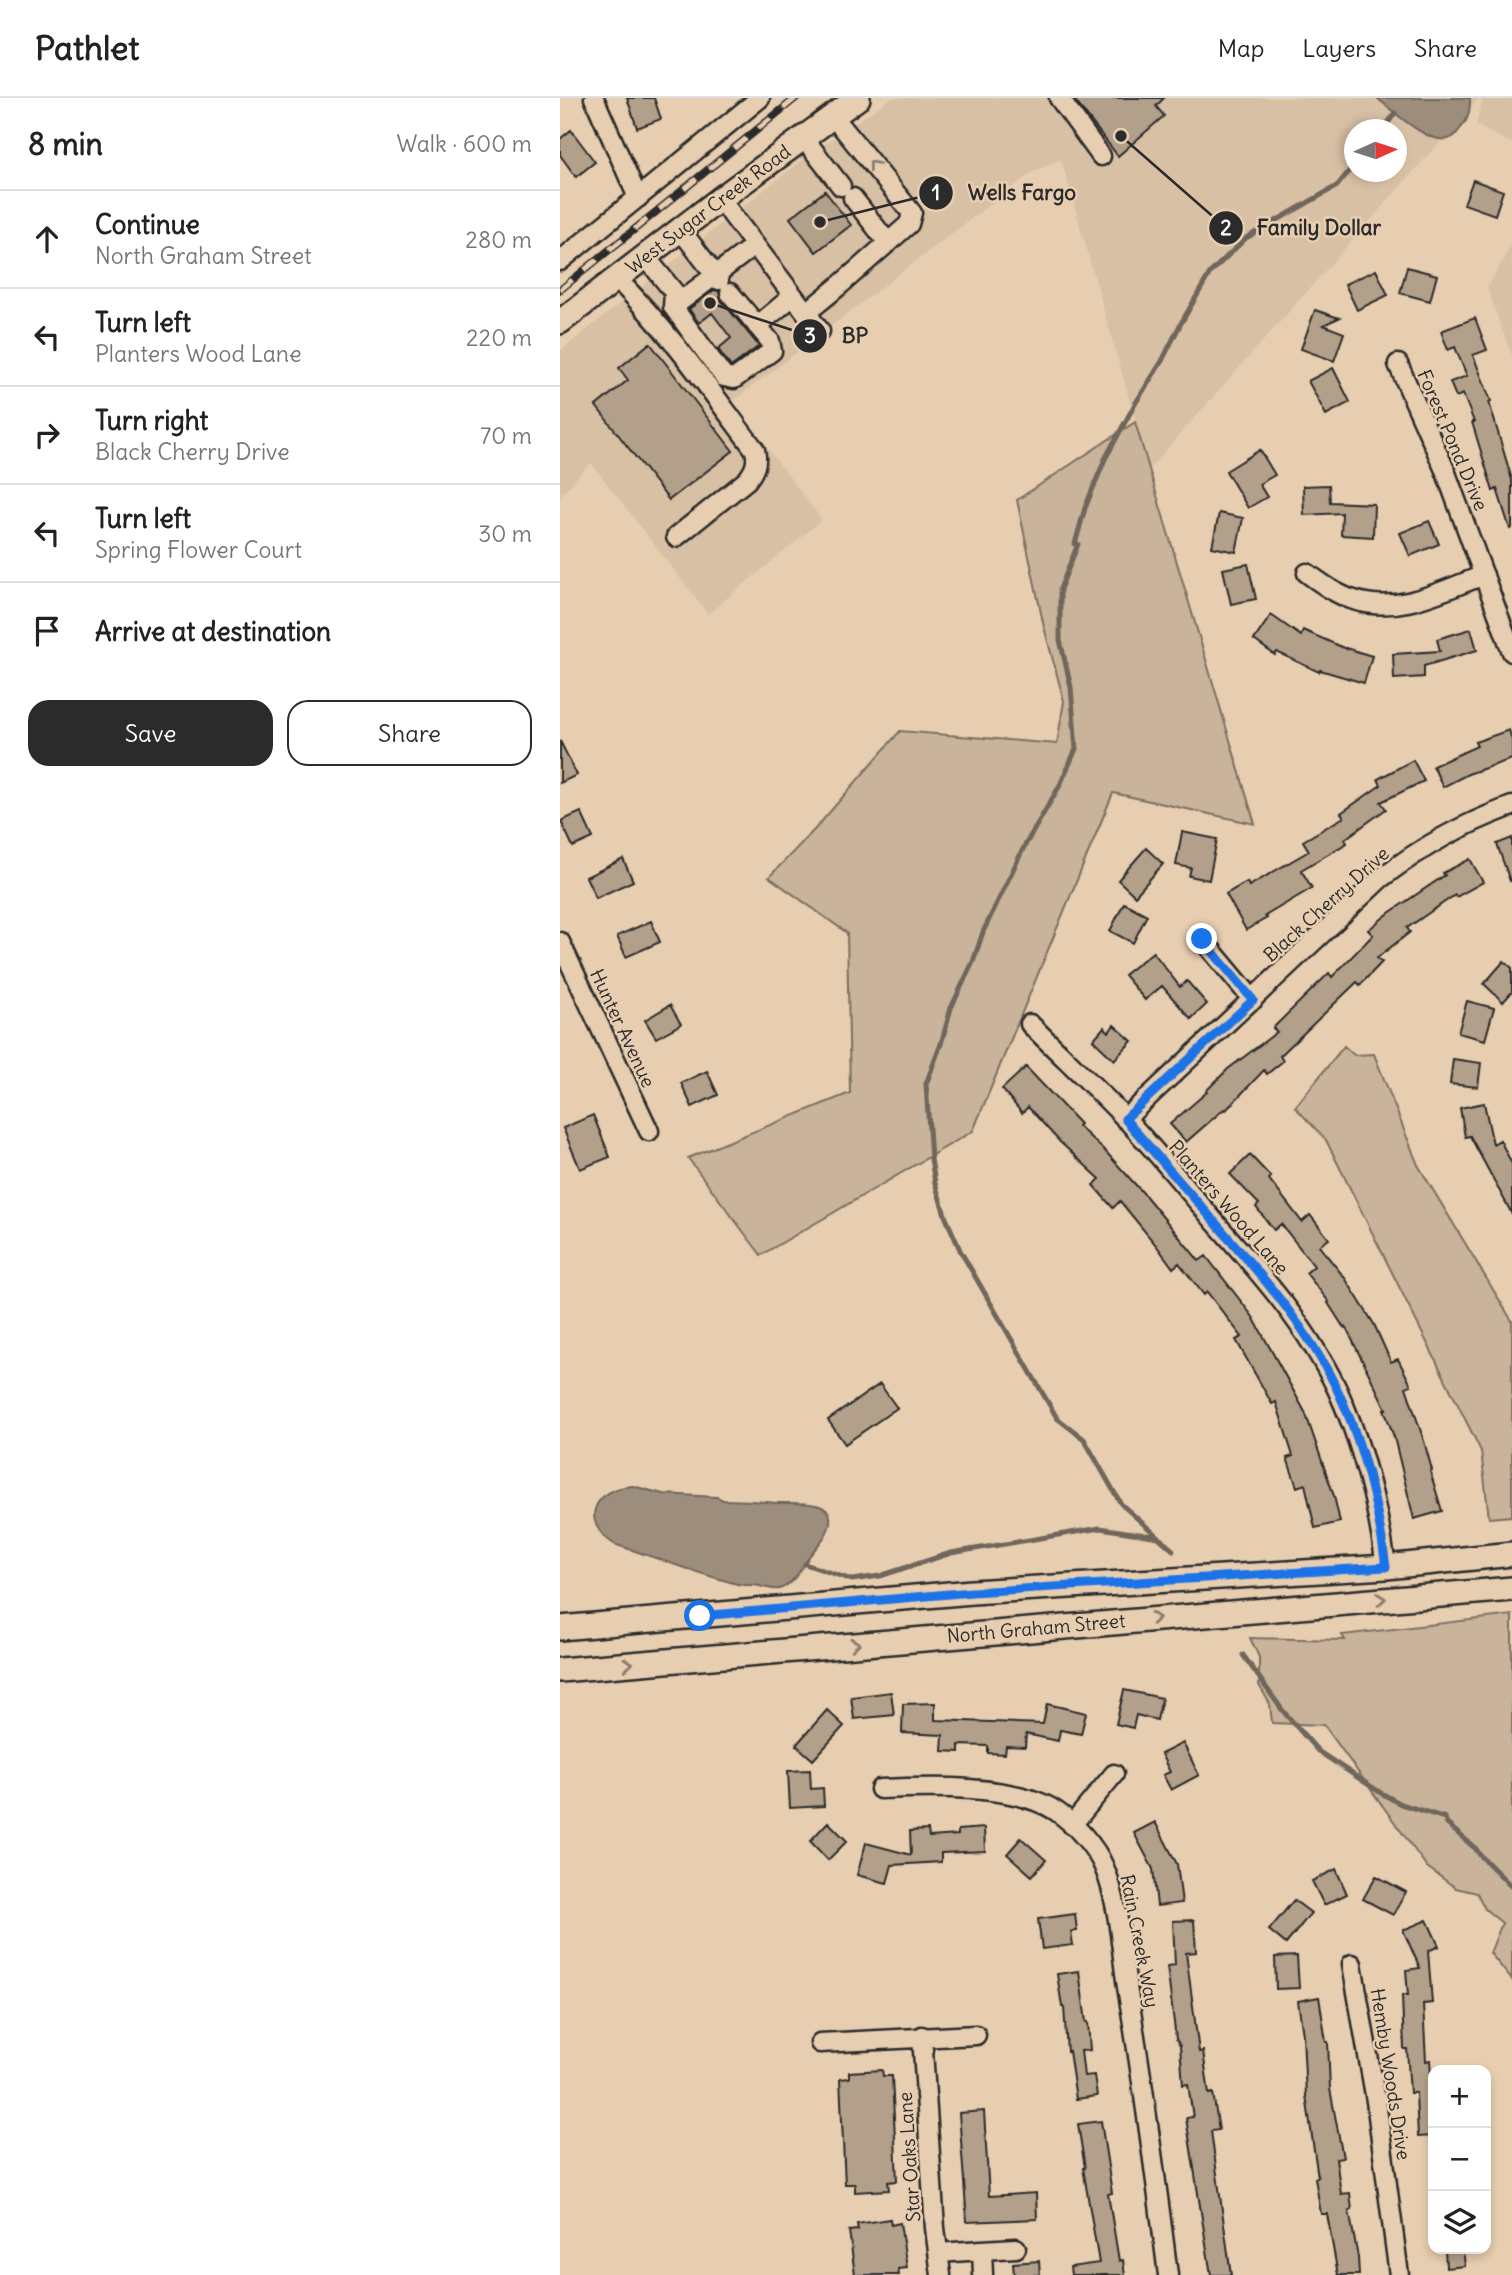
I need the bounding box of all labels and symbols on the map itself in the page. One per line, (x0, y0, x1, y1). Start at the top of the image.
north arrow (1344, 119, 1407, 182)
street label: West Sugar Creek Road (621, 139, 795, 279)
one-way arrow (869, 160, 881, 173)
callout: Wells Fargo (919, 172, 1090, 214)
text: 1 (932, 179, 940, 206)
text: Wells Fargo (968, 179, 1076, 206)
callout: Family Dollar (1208, 207, 1396, 249)
text: 2 (1220, 214, 1232, 241)
text: Family Dollar (1257, 214, 1382, 241)
callout: BP (793, 315, 882, 357)
text: 3 (804, 322, 816, 349)
text: BP (842, 322, 869, 349)
street label: Forest Pond Drive (1412, 366, 1494, 514)
street label: Black Cherry Drive (1258, 841, 1394, 967)
route end (1186, 923, 1217, 954)
street label: Hunter Avenue (585, 965, 661, 1091)
street label: Planters Wood Lane (1164, 1135, 1294, 1279)
one-way arrow (1376, 1592, 1387, 1607)
route start (684, 1600, 715, 1631)
street label: North Graham Street (946, 1608, 1126, 1648)
one-way arrow (1149, 1611, 1160, 1626)
one-way arrow (849, 1637, 860, 1652)
one-way arrow (623, 1657, 634, 1672)
street label: Rain Creek Way (1115, 1872, 1165, 2010)
street label: Hemby Woods Drive (1366, 1986, 1416, 2162)
street label: Star Oaks Lane (892, 2091, 926, 2223)

